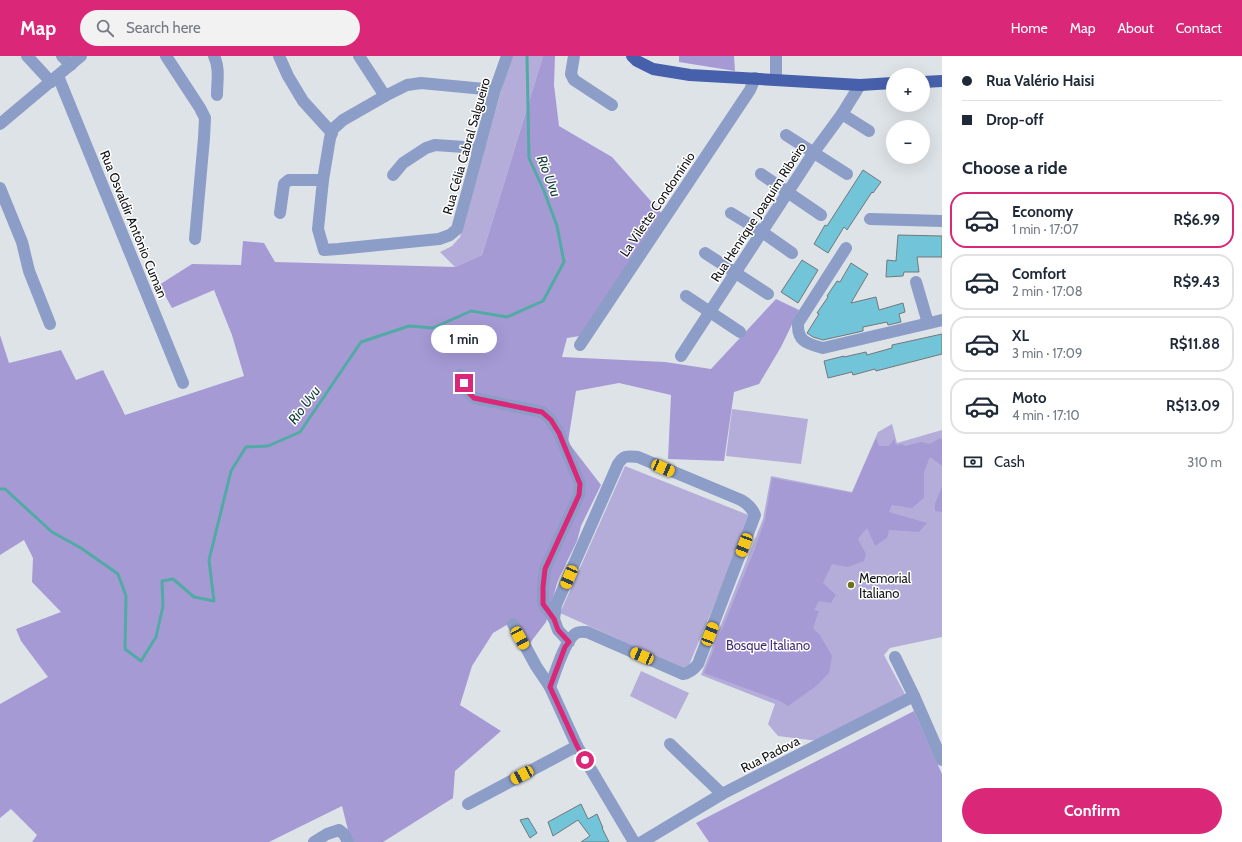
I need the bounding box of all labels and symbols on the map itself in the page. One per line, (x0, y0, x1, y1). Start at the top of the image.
street label: Rua Célia Cabral Salgueiro (439, 76, 493, 216)
street label: Rua Henrique Joaquim Ribeiro (707, 139, 809, 285)
street label: Rua Osvaldir Antônio Cuman (97, 148, 171, 300)
street label: La Vilette Condomínio (616, 149, 698, 259)
water label: Rio Uvu (533, 153, 565, 199)
callout: 1 min (431, 325, 497, 353)
route end (455, 374, 473, 392)
water label: Rio Uvu (284, 382, 324, 428)
car (650, 458, 676, 478)
car (734, 532, 754, 558)
car (559, 564, 579, 590)
place label: Memorial Italiano (859, 570, 911, 601)
marker: Memorial Italiano (846, 580, 856, 590)
car (700, 621, 720, 647)
car (509, 625, 531, 651)
park label: Bosque Italiano (726, 637, 810, 653)
car (629, 646, 655, 666)
street label: Rua Padova (738, 732, 803, 776)
route start (576, 751, 594, 769)
car (509, 764, 535, 786)

